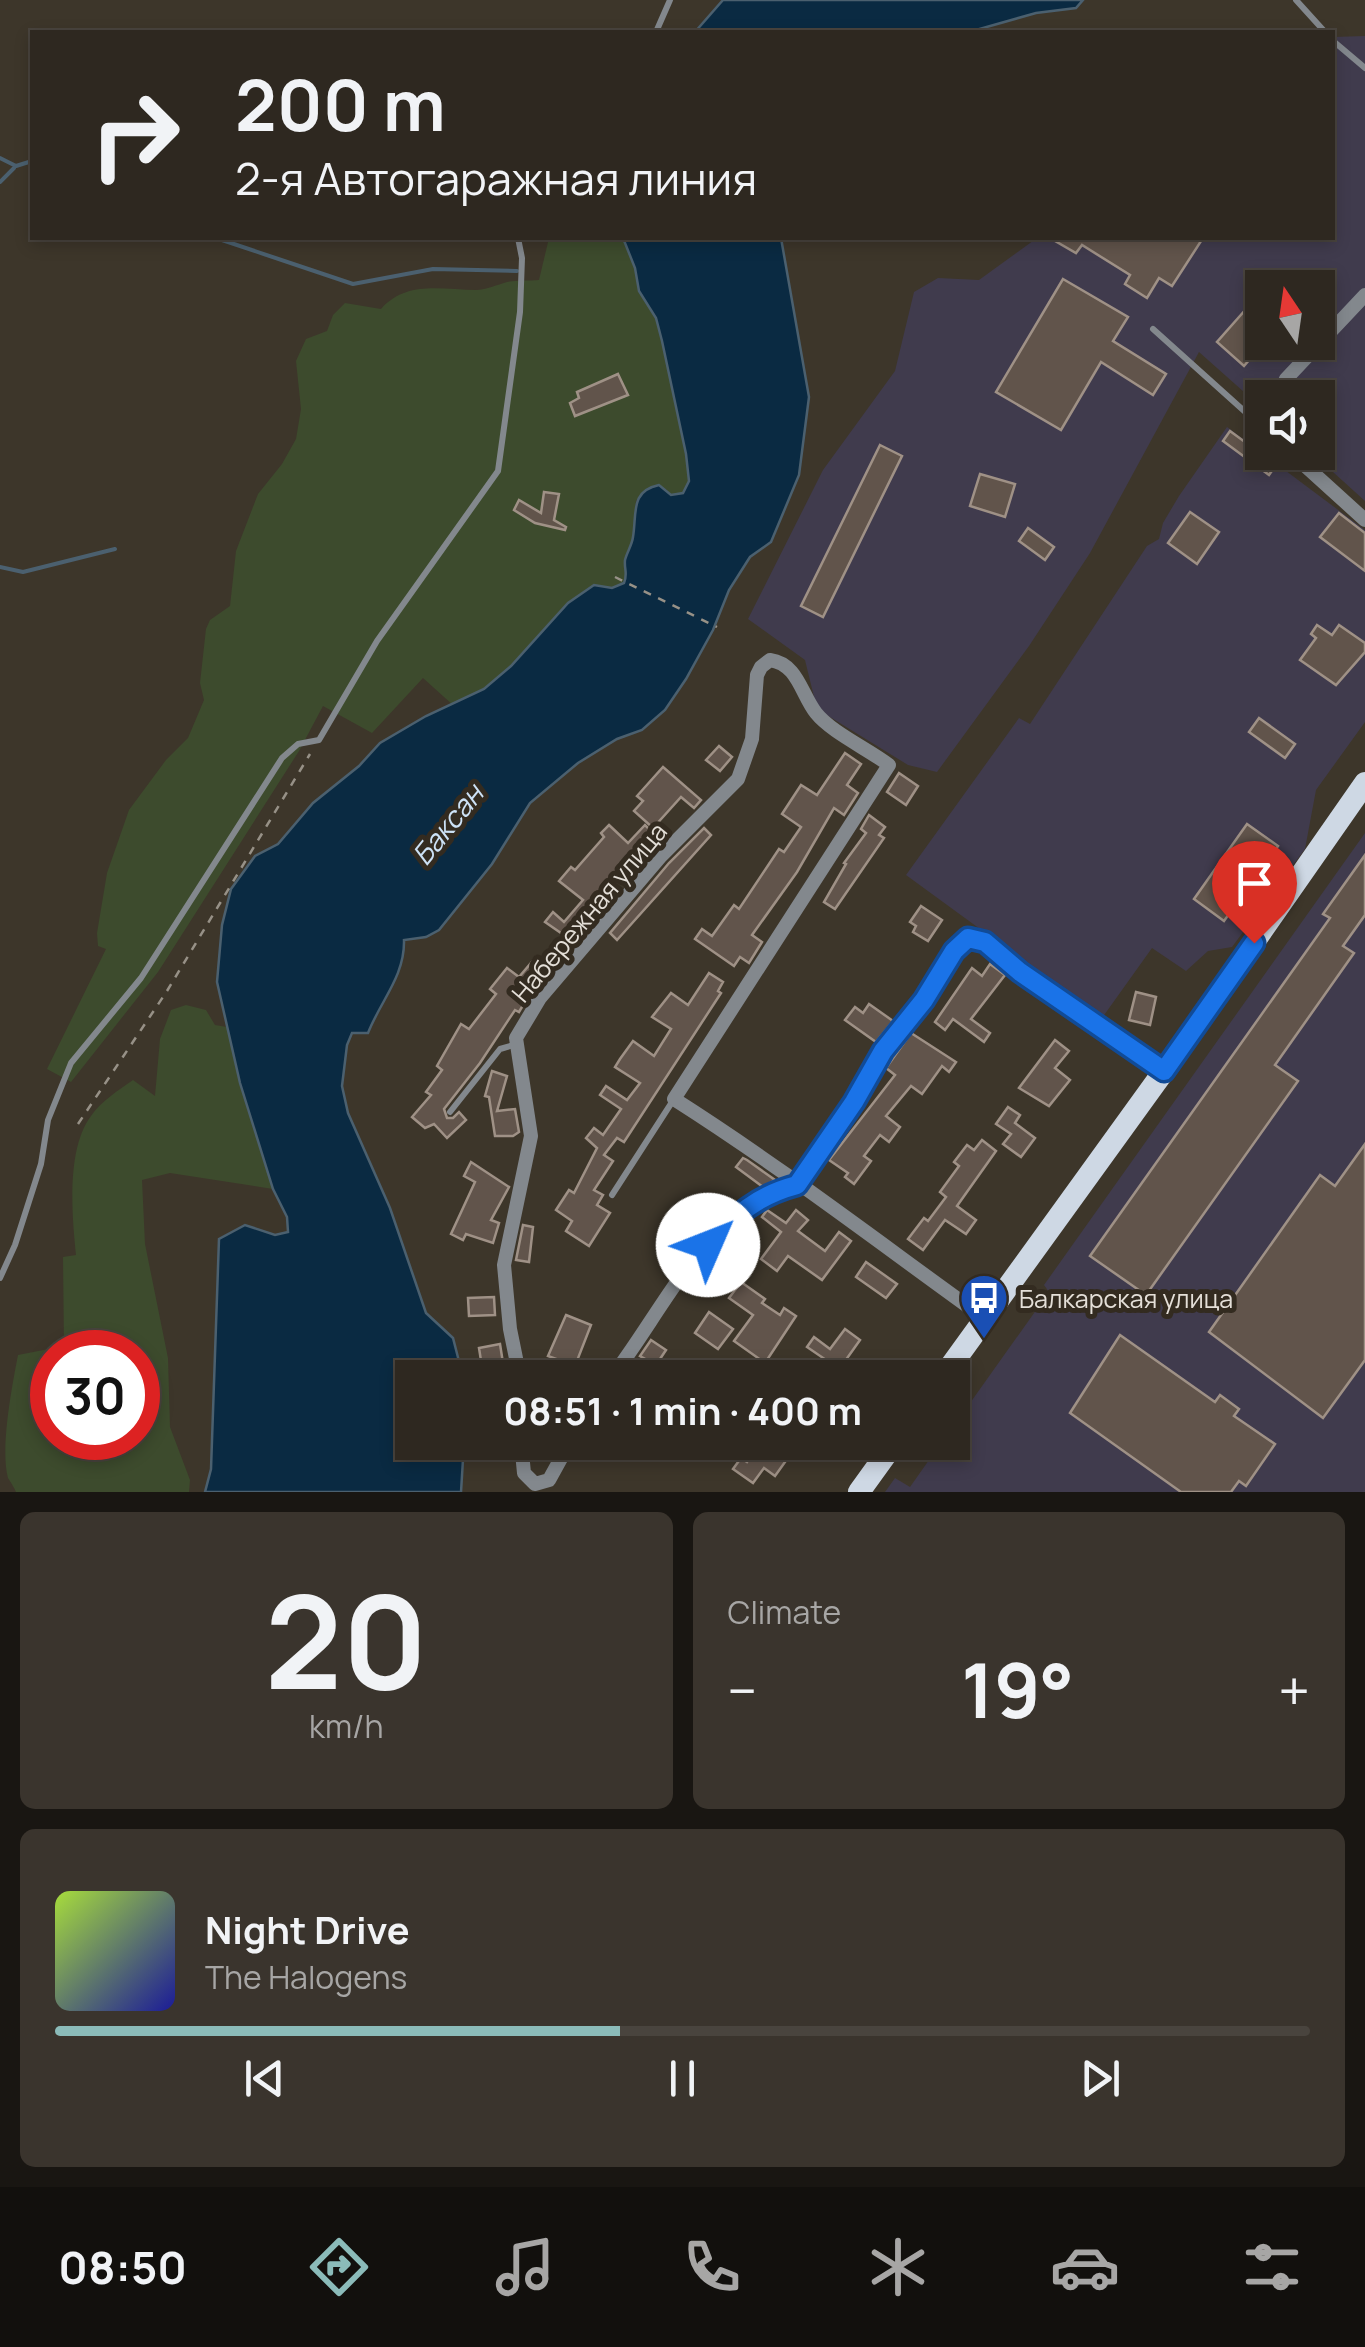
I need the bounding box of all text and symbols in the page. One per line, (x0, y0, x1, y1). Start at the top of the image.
text: 200 m (235, 56, 446, 152)
icon: right (70, 70, 200, 200)
text: 2-я Автогаражная линия (235, 147, 757, 209)
north arrow (1245, 270, 1335, 360)
map controls (1245, 270, 1335, 470)
button: sound (1245, 380, 1335, 470)
water label: Баксан (403, 774, 493, 872)
street label: Набережная улица (503, 815, 675, 1009)
pin (1212, 841, 1297, 944)
icon: arrive (1227, 856, 1282, 911)
position arrow (656, 1193, 760, 1297)
bus stop icon: Балкарская улица (958, 1272, 1010, 1340)
place label: Балкарская улица (1019, 1281, 1233, 1316)
speed limit sign: 30 (30, 1330, 160, 1460)
text: 08:51 · 1 min · 400 m (503, 1384, 862, 1436)
text: 20 (265, 1550, 428, 1728)
text: Climate (728, 1590, 841, 1634)
text: 19° (961, 1638, 1074, 1741)
text: − (728, 1652, 757, 1728)
text: + (1278, 1652, 1310, 1728)
text: km/h (309, 1704, 383, 1748)
text: Night Drive (205, 1903, 410, 1955)
text: The Halogens (205, 1955, 407, 1999)
icon: previous (237, 2051, 292, 2106)
icon: pause (655, 2051, 710, 2106)
icon: next (1073, 2051, 1128, 2106)
icon: directions (304, 2232, 374, 2302)
icon: music (490, 2232, 560, 2302)
icon: phone (677, 2232, 747, 2302)
icon: climate (863, 2232, 933, 2302)
icon: car (1050, 2232, 1120, 2302)
icon: filters (1237, 2232, 1307, 2302)
text: 08:50 (58, 2236, 187, 2298)

